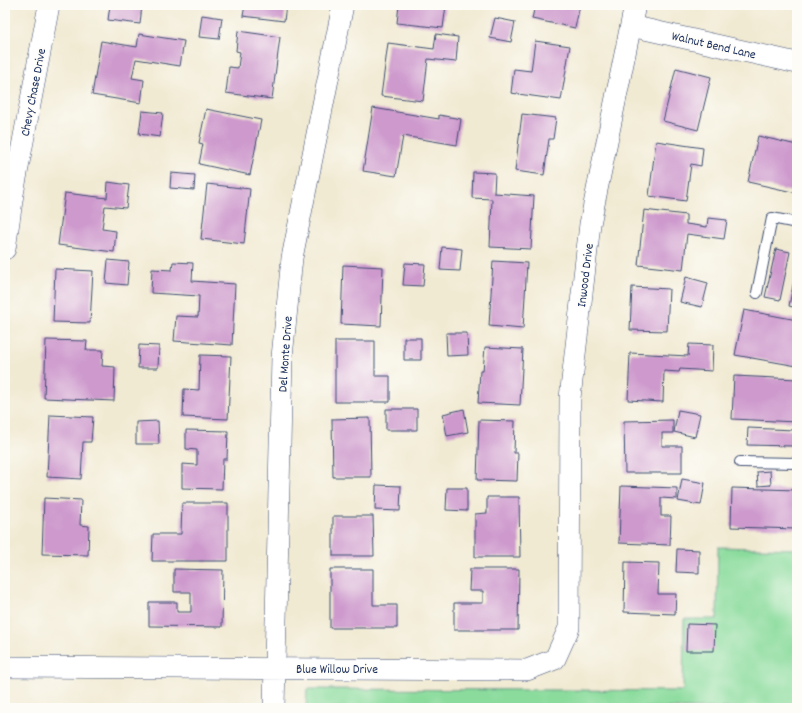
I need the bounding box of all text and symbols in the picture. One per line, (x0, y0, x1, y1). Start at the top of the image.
street label: Walnut Bend Lane (669, 27, 758, 65)
street label: Chevy Chase Drive (17, 46, 52, 138)
street label: Inwood Drive (573, 242, 600, 308)
street label: Del Monte Drive (274, 315, 299, 393)
street label: Blue Willow Drive (296, 661, 378, 680)

